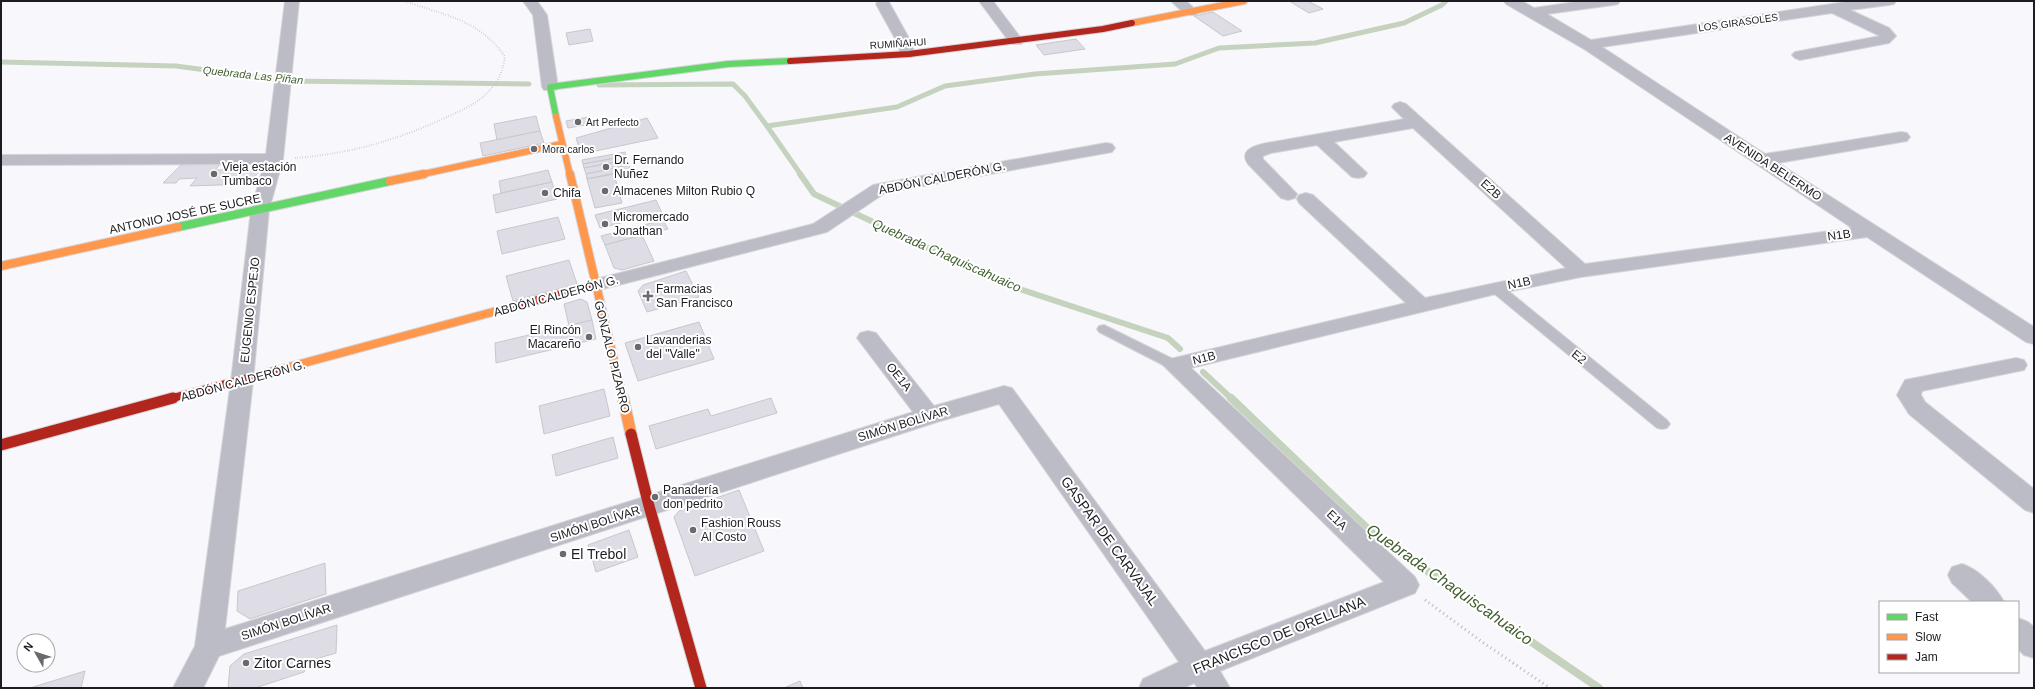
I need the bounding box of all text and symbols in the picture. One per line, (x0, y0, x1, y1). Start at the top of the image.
street label: LOS GIRASOLES (1697, 11, 1779, 34)
street label: RUMIÑAHUI (869, 35, 927, 51)
water label: Quebrada Las Piñan (202, 64, 304, 86)
marker: Art Perfecto (573, 117, 583, 127)
place label: Art Perfecto (586, 117, 639, 128)
street label: AVENIDA BELERMO (1722, 130, 1824, 204)
marker: Mora carlos (529, 144, 539, 154)
place label: Mora carlos (542, 144, 594, 155)
place label: Dr. Fernando Nuñez (614, 153, 684, 181)
street label: ABDÓN CALDERÓN G. (877, 158, 1007, 197)
place label: Vieja estación Tumbaco (222, 160, 297, 188)
marker: Dr. Fernando Nuñez (601, 162, 611, 172)
marker: Vieja estación Tumbaco (209, 169, 219, 179)
street label: E2B (1478, 176, 1504, 202)
place label: Almacenes Milton Rubio Q (613, 184, 755, 198)
place label: Chifa (553, 186, 581, 200)
marker: Almacenes Milton Rubio Q (600, 186, 610, 196)
marker: Chifa (540, 188, 550, 198)
street label: ANTONIO JOSÉ DE SUCRE (108, 190, 262, 237)
place label: Micromercado Jonathan (613, 210, 689, 238)
water label: Quebrada Chaquiscahuaico (870, 216, 1023, 295)
marker: Micromercado Jonathan (600, 219, 610, 229)
street label: N1B (1826, 226, 1852, 244)
street label: EUGENIO ESPEJO (237, 257, 263, 363)
street label: ABDÓN CALDERÓN G. (492, 272, 620, 319)
street label: N1B (1506, 274, 1532, 292)
place label: Farmacias San Francisco (656, 282, 733, 310)
marker: Farmacias San Francisco (643, 291, 653, 301)
street label: GONZALO PIZARRO (591, 299, 633, 415)
place label: El Rincón Macareño (528, 323, 581, 351)
marker: El Rincón Macareño (584, 332, 594, 342)
place label: Lavanderias del "Valle" (646, 333, 711, 361)
marker: Lavanderias del "Valle" (633, 342, 643, 352)
street label: E2 (1569, 347, 1589, 367)
street label: N1B (1191, 348, 1217, 368)
street label: ABDÓN CALDERÓN G. (179, 357, 307, 404)
street label: OE1A (883, 360, 915, 394)
street label: SIMÓN BOLÍVAR (856, 403, 950, 444)
street label: GASPAR DE CARVAJAL (1058, 473, 1162, 609)
place label: Panadería don pedrito (663, 483, 723, 511)
marker: Panadería don pedrito (650, 492, 660, 502)
street label: SIMÓN BOLÍVAR (548, 502, 642, 545)
street label: E1A (1324, 507, 1350, 533)
place label: Fashion Rouss Al Costo (701, 516, 781, 544)
water label: Quebrada Chaquiscahuaico (1364, 521, 1536, 648)
marker: Fashion Rouss Al Costo (688, 525, 698, 535)
place label: El Trebol (571, 546, 626, 562)
marker: El Trebol (558, 549, 568, 559)
street label: FRANCISCO DE ORELLANA (1191, 593, 1368, 677)
street label: SIMÓN BOLÍVAR (239, 600, 333, 643)
legend (1879, 601, 2019, 673)
text: Fast (1915, 610, 1939, 624)
text: Slow (1915, 630, 1941, 644)
north arrow (16, 633, 56, 673)
text: N (21, 640, 35, 654)
text: Jam (1915, 650, 1938, 664)
place label: Zitor Carnes (254, 655, 331, 671)
marker: Zitor Carnes (241, 658, 251, 668)

